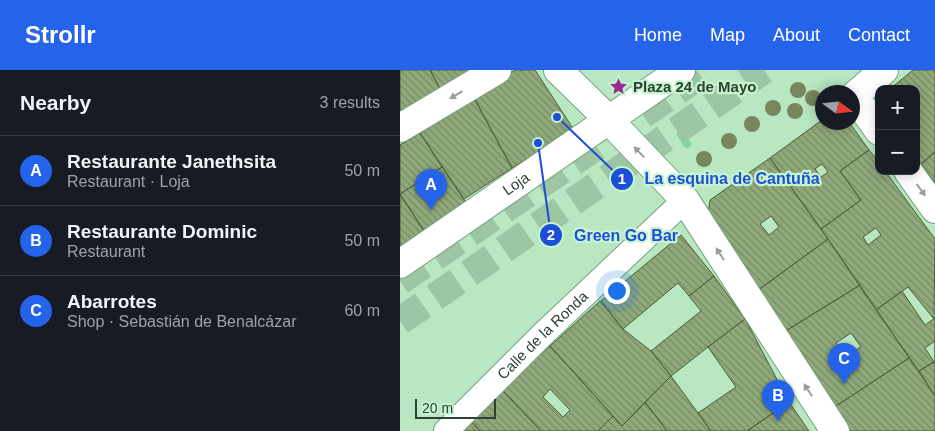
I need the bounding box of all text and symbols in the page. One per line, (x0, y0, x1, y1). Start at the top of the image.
text: Strollr (25, 21, 96, 48)
text: Home (634, 25, 682, 45)
text: Map (710, 25, 745, 45)
text: About (773, 25, 820, 45)
text: Contact (848, 25, 910, 45)
place icon: Plaza 24 de Mayo (609, 77, 629, 97)
place label: Plaza 24 de Mayo (633, 78, 756, 95)
north arrow (815, 85, 860, 130)
map controls (875, 85, 920, 175)
button: + (875, 85, 920, 130)
text: Nearby (20, 91, 91, 114)
one-way arrow (449, 91, 462, 100)
text: 3 results (320, 94, 380, 111)
button: − (875, 130, 920, 175)
one-way arrow (633, 147, 645, 159)
text: Restaurante Janethsita (67, 151, 276, 172)
text: A (30, 162, 42, 179)
text: 50 m (344, 162, 380, 179)
callout: La esquina de Cantuña (609, 163, 829, 194)
street label: Loja (499, 168, 533, 199)
pin: A (415, 169, 447, 210)
text: 1 (618, 170, 626, 187)
text: La esquina de Cantuña (644, 170, 820, 187)
text: Restaurant · Loja (67, 173, 190, 190)
one-way arrow (916, 183, 927, 196)
callout: Green Go Bar (539, 219, 688, 250)
text: Restaurante Dominic (67, 221, 257, 242)
text: 2 (547, 226, 555, 243)
text: Green Go Bar (574, 227, 678, 244)
text: B (30, 232, 42, 249)
text: 50 m (344, 232, 380, 249)
text: Restaurant (67, 243, 145, 260)
one-way arrow (715, 247, 724, 261)
your location (604, 278, 630, 304)
street label: Calle de la Ronda (494, 287, 592, 383)
text: Abarrotes (67, 291, 157, 312)
text: C (30, 302, 42, 319)
text: 60 m (344, 302, 380, 319)
text: Shop · Sebastián de Benalcázar (67, 313, 296, 330)
pin: C (828, 343, 860, 384)
pin: B (762, 380, 794, 421)
one-way arrow (803, 383, 813, 397)
scale bar (415, 396, 496, 419)
text: 20 m (422, 400, 453, 416)

